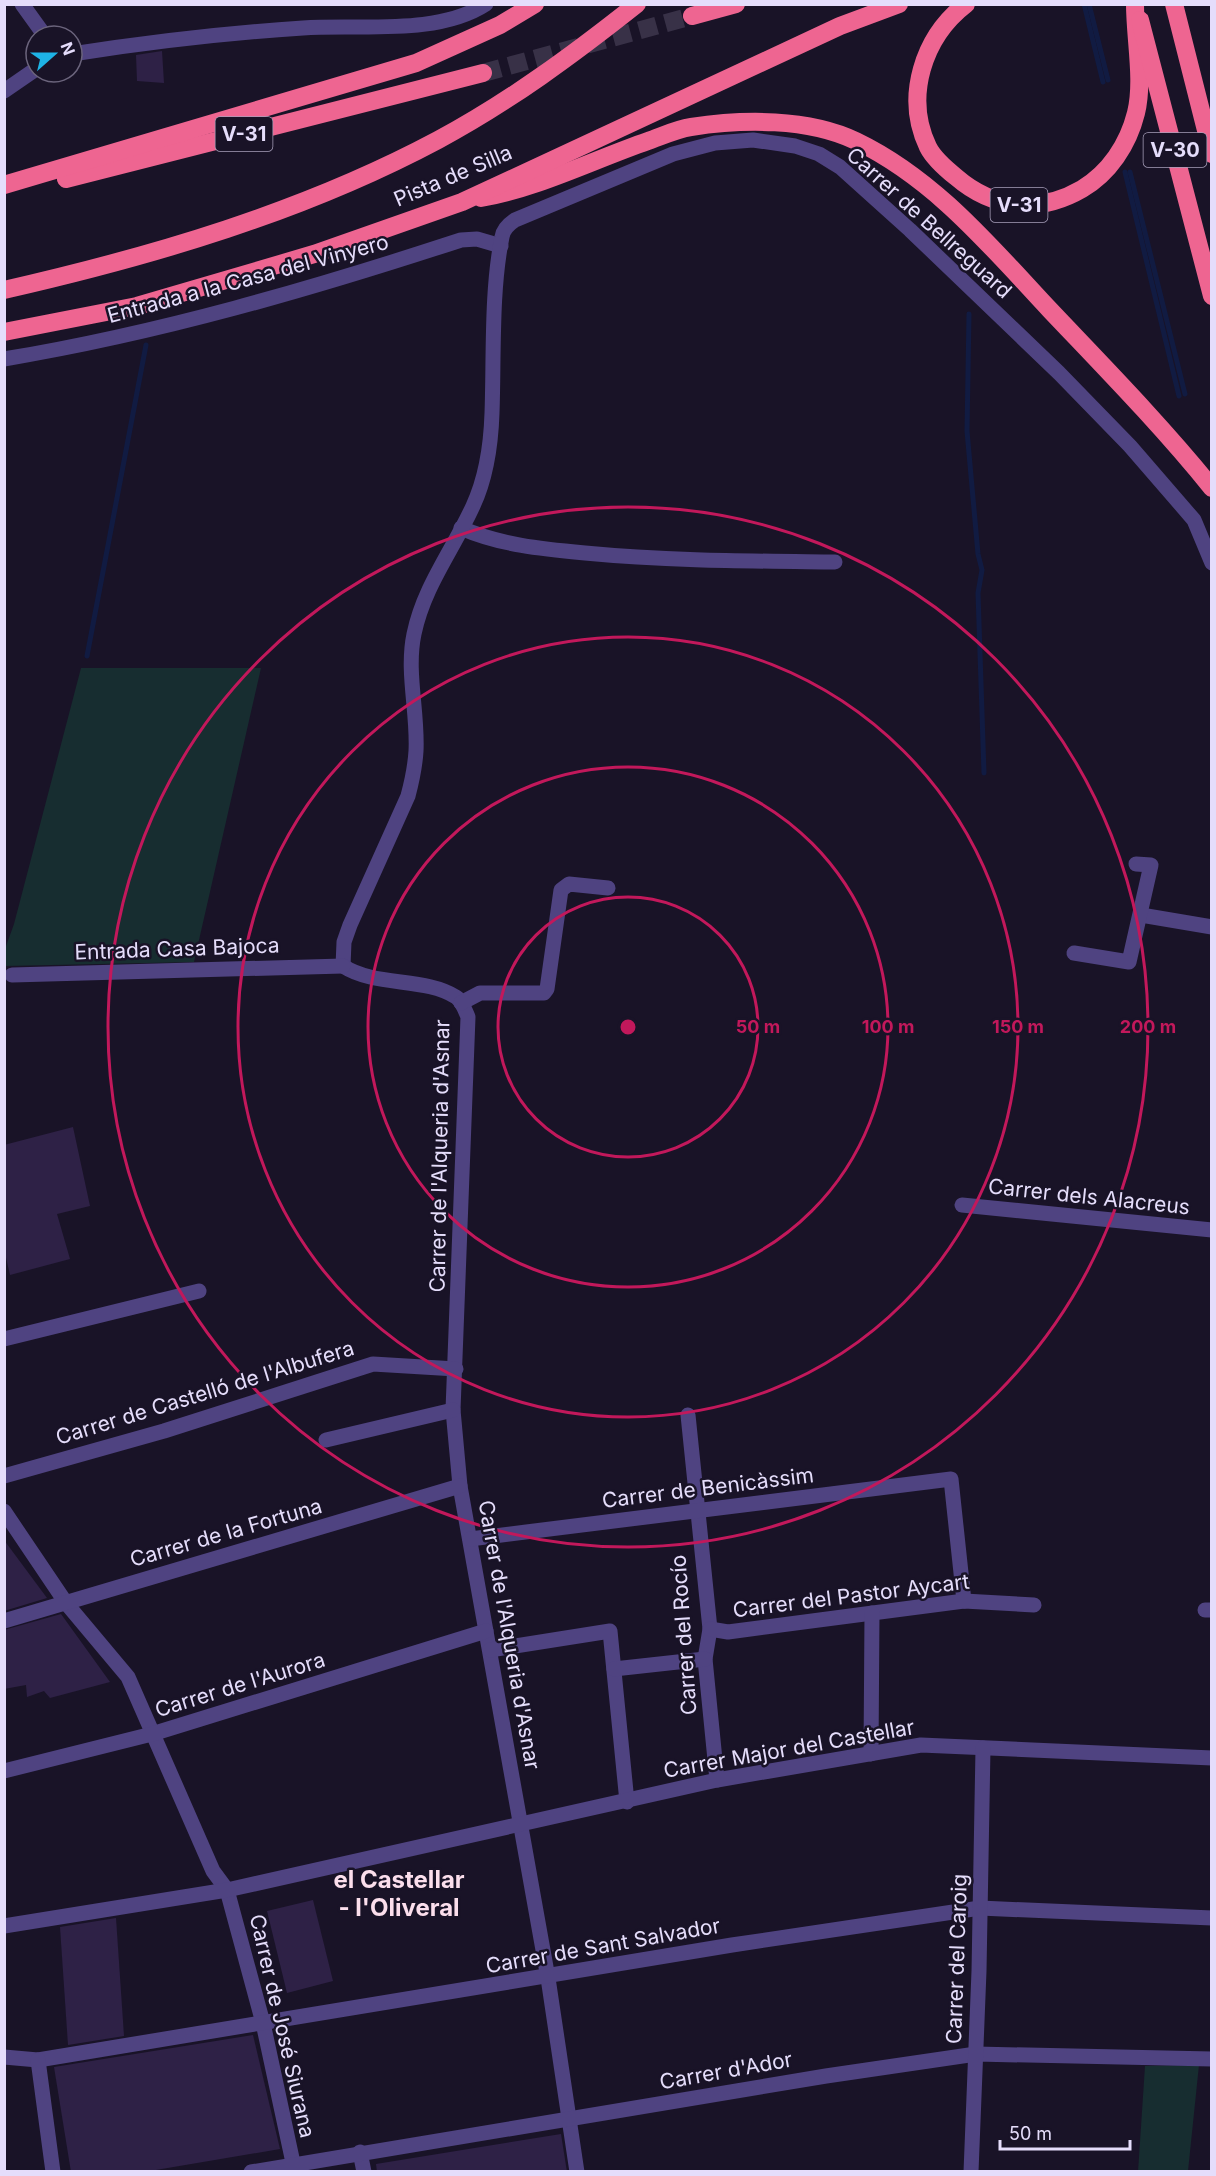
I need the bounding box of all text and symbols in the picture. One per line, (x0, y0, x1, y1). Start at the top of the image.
north arrow (24, 24, 84, 84)
text: N (56, 39, 80, 58)
road number: V-31 (216, 117, 272, 151)
road number: V-30 (1144, 133, 1206, 167)
street label: Pista de Silla (390, 139, 516, 212)
street label: Carrer de Bellreguard (842, 142, 1017, 303)
road number: V-31 (990, 188, 1048, 222)
street label: Entrada a la Casa del Vinyero (105, 229, 391, 328)
street label: Entrada Casa Bajoca (74, 932, 280, 965)
text: 50 m (736, 1016, 780, 1037)
text: 100 m (862, 1016, 914, 1037)
text: 150 m (992, 1016, 1044, 1037)
text: 200 m (1120, 1016, 1176, 1037)
centre of rings (618, 1017, 638, 1037)
street label: Carrer de l'Alqueria d'Asnar (425, 1019, 454, 1293)
street label: Carrer dels Alacreus (987, 1173, 1191, 1220)
street label: Carrer de Castelló de l'Albufera (53, 1335, 357, 1450)
street label: Carrer de Benicàssim (601, 1462, 815, 1513)
street label: Carrer de la Fortuna (127, 1493, 325, 1572)
street label: Carrer de l'Alqueria d'Asnar (473, 1498, 546, 1772)
street label: Carrer del Rocío (665, 1554, 702, 1716)
street label: Carrer del Pastor Aycart (731, 1569, 971, 1622)
street label: Carrer de l'Aurora (152, 1647, 328, 1722)
street label: Carrer Major del Castellar (662, 1714, 916, 1783)
district label: el Castellar - l'Oliveral (333, 1865, 465, 1922)
street label: Carrer del Caroig (941, 1873, 972, 2045)
street label: Carrer de José Siurana (245, 1912, 320, 2140)
street label: Carrer de Sant Salvador (484, 1913, 722, 1978)
street label: Carrer d'Ador (658, 2047, 794, 2094)
scale bar (1000, 2113, 1130, 2151)
text: 50 m (1009, 2123, 1052, 2144)

